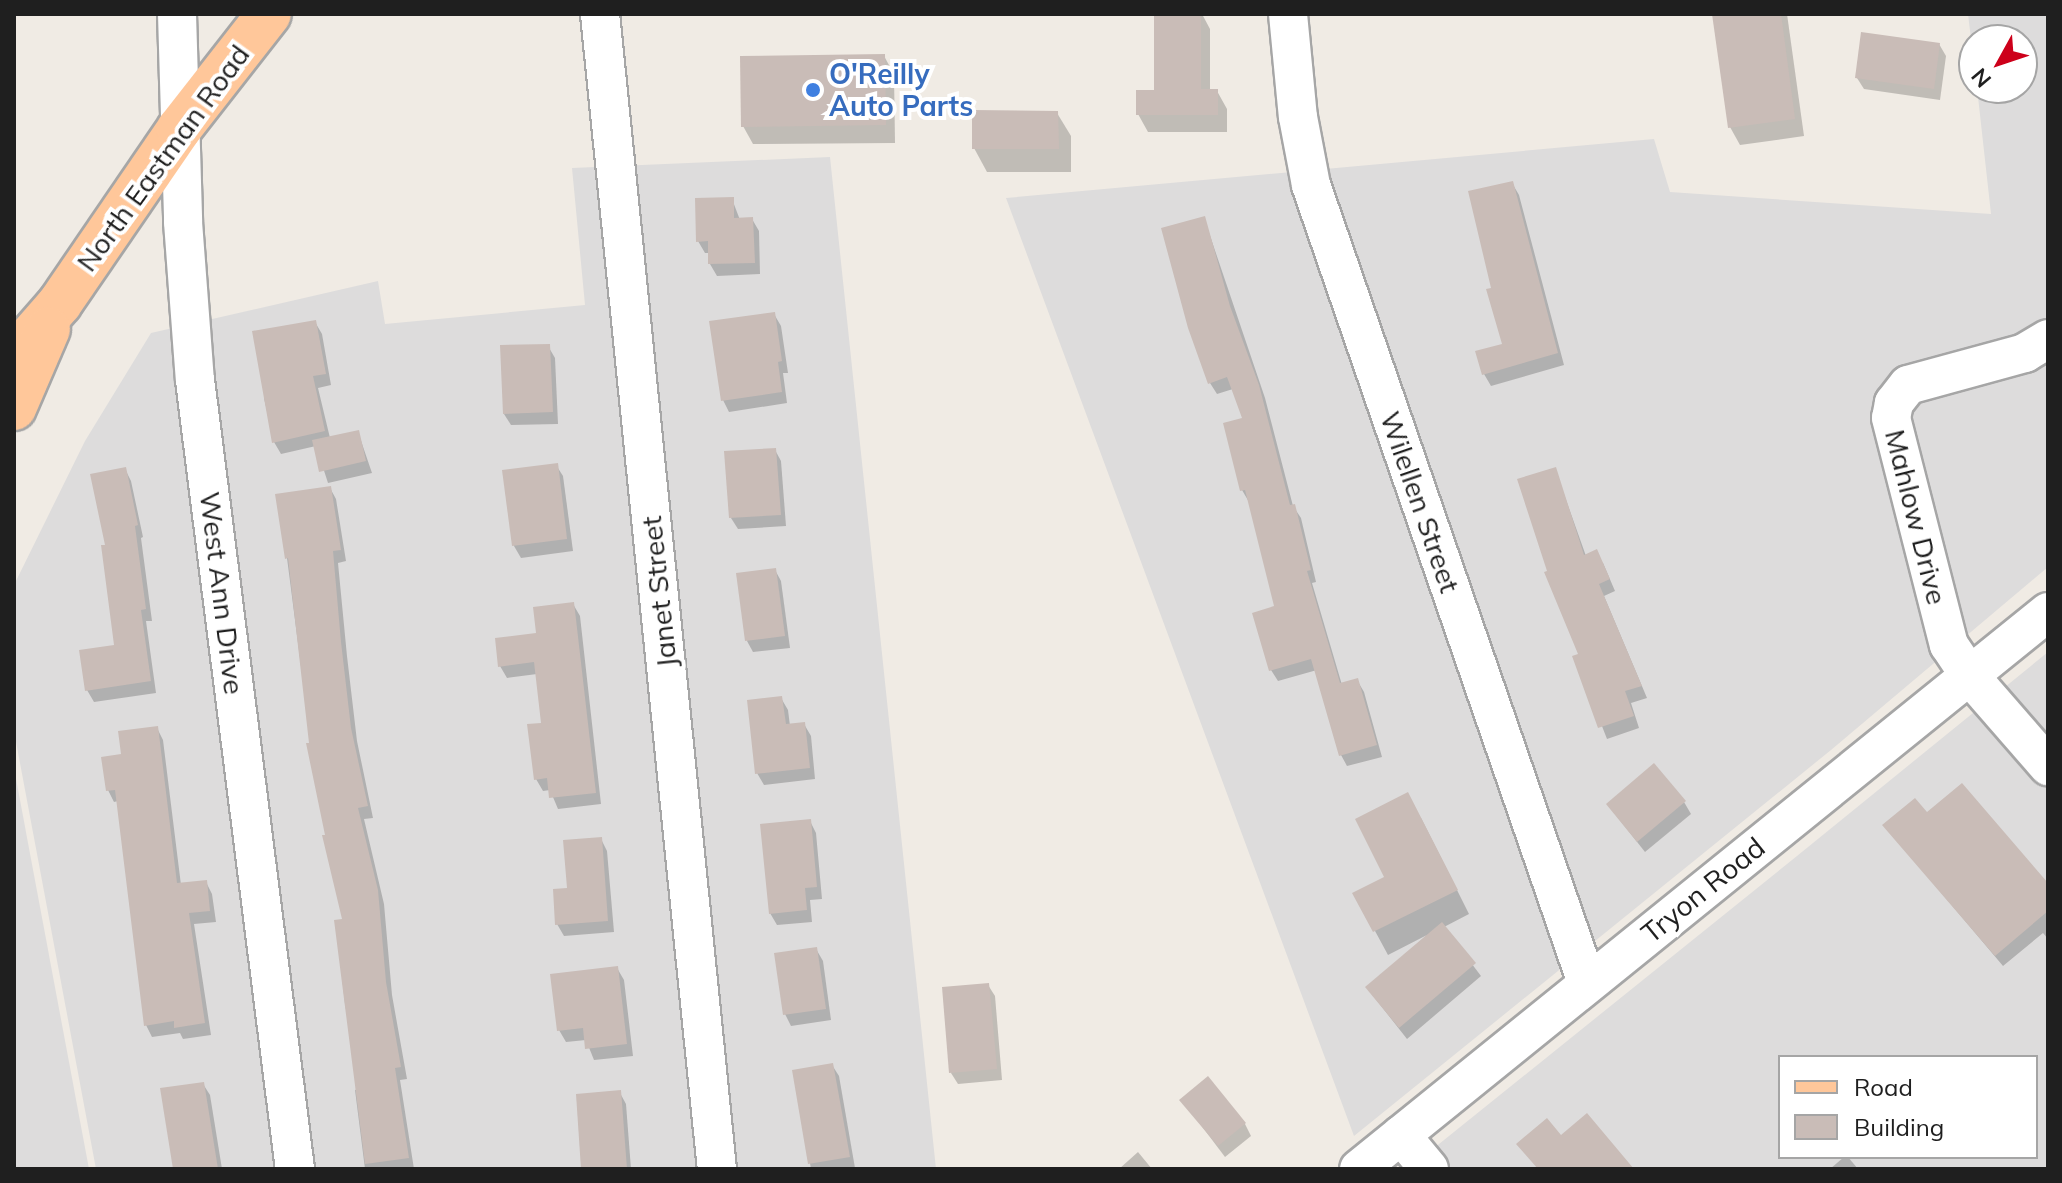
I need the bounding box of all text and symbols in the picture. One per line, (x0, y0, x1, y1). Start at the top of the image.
north arrow (1958, 24, 2038, 104)
street label: North Eastman Road (70, 38, 256, 278)
place label: O'Reilly Auto Parts (829, 57, 973, 123)
text: N (1965, 63, 1997, 94)
marker: O'Reilly Auto Parts (804, 81, 822, 99)
street label: Wilellen Street (1373, 407, 1467, 597)
street label: Mahlow Drive (1878, 426, 1954, 608)
street label: West Ann Drive (193, 490, 251, 696)
street label: Janet Street (634, 515, 684, 669)
street label: Tryon Road (1635, 830, 1771, 950)
legend (1778, 1055, 2038, 1159)
text: Road (1854, 1072, 1913, 1102)
text: Building (1854, 1112, 1944, 1142)

